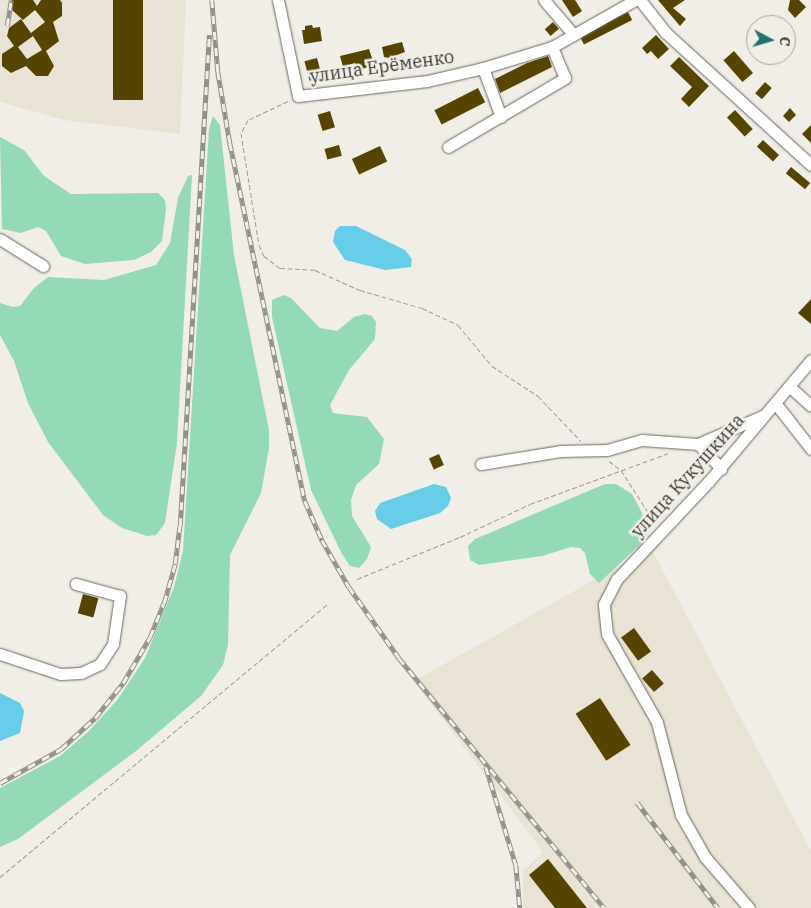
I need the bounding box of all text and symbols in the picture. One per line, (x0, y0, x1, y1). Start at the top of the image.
north arrow (746, 15, 796, 65)
text: С (775, 36, 794, 47)
street label: улица Ерёменко (309, 46, 455, 88)
street label: улица Кукушкина (627, 410, 749, 542)

